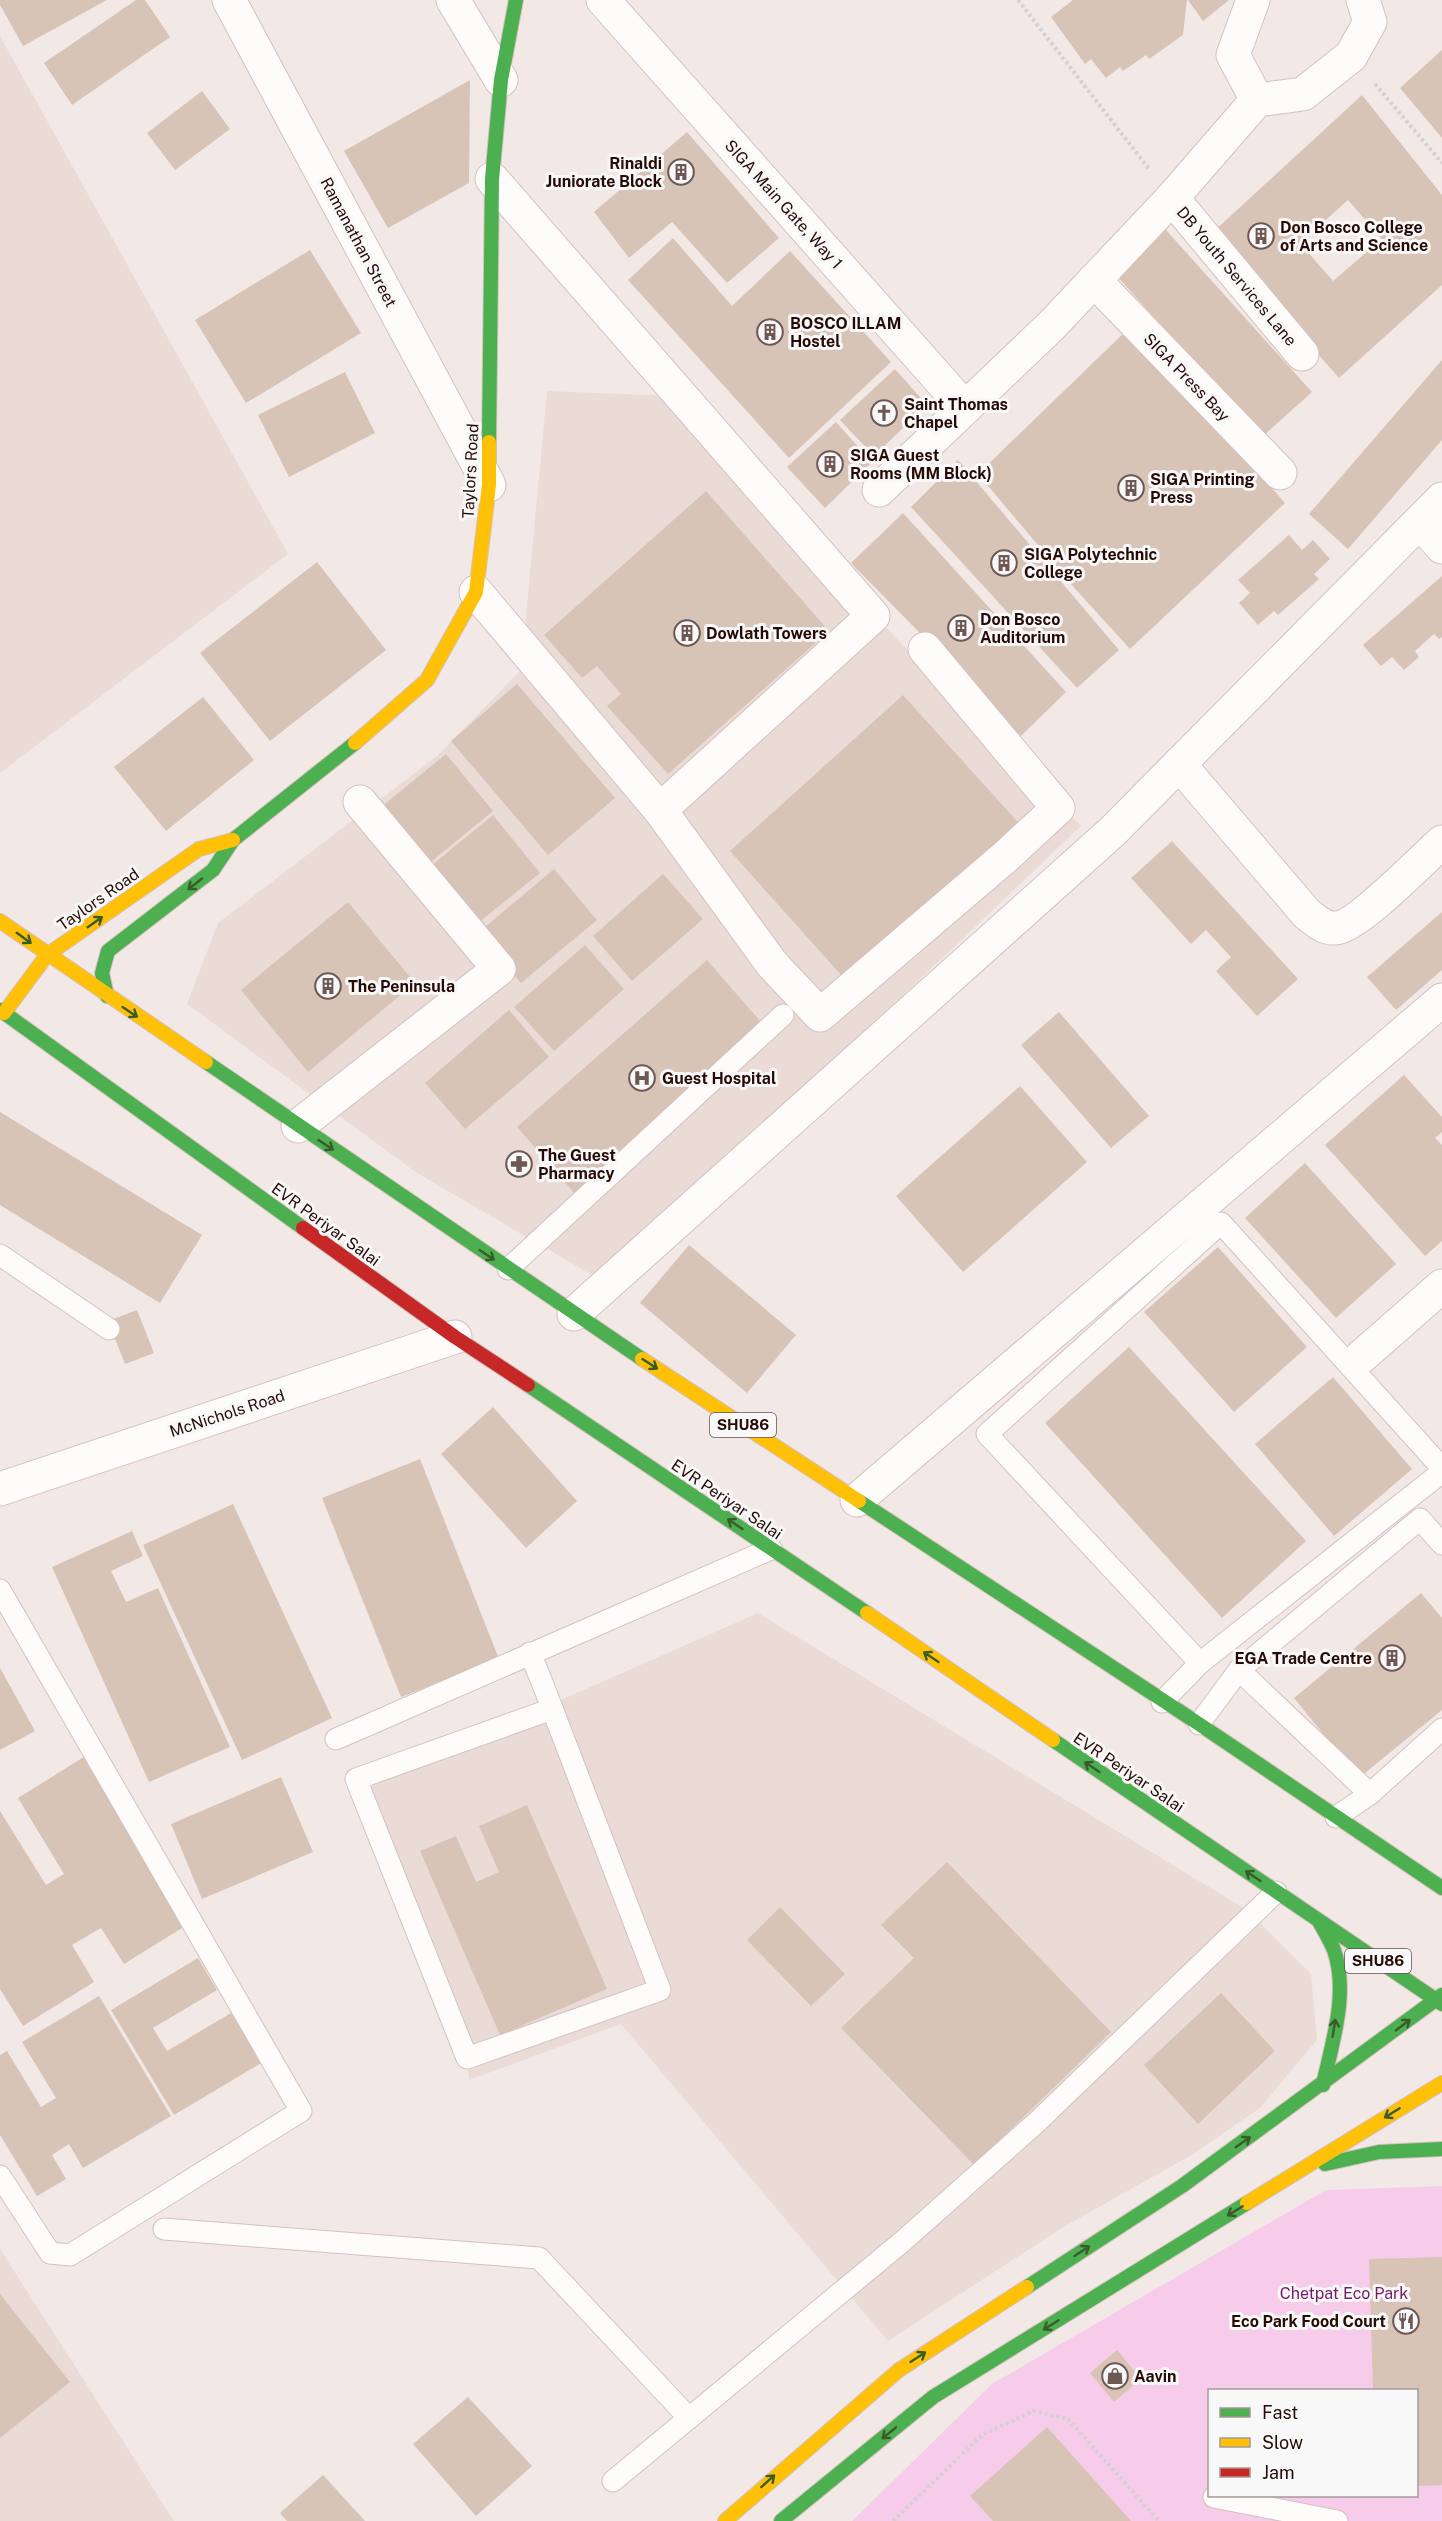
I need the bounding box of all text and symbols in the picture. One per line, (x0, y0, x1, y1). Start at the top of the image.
street label: SIGA Main Gate, Way 1 (721, 136, 847, 273)
place label: Rinaldi Juniorate Block (546, 154, 662, 191)
building icon: Rinaldi Juniorate Block (666, 157, 696, 187)
street label: Ramanathan Street (316, 174, 401, 310)
street label: DB Youth Services Lane (1173, 203, 1300, 350)
place label: Don Bosco College of Arts and Science (1280, 218, 1428, 255)
building icon: Don Bosco College of Arts and Science (1246, 221, 1276, 251)
place label: BOSCO ILLAM Hostel (790, 314, 901, 351)
building icon: BOSCO ILLAM Hostel (755, 317, 785, 347)
street label: SIGA Press Bay (1140, 329, 1234, 426)
place label: Saint Thomas Chapel (904, 395, 1008, 432)
church icon: Saint Thomas Chapel (869, 398, 899, 428)
street label: Taylors Road (459, 423, 482, 519)
place label: SIGA Guest Rooms (MM Block) (850, 446, 992, 483)
building icon: SIGA Guest Rooms (MM Block) (815, 449, 845, 479)
place label: SIGA Printing Press (1150, 470, 1255, 507)
building icon: SIGA Printing Press (1116, 473, 1146, 503)
place label: SIGA Polytechnic College (1024, 545, 1158, 582)
building icon: SIGA Polytechnic College (989, 548, 1019, 578)
place label: Don Bosco Auditorium (980, 610, 1065, 647)
building icon: Don Bosco Auditorium (946, 613, 976, 643)
building icon: Dowlath Towers (672, 618, 702, 648)
place label: Dowlath Towers (706, 624, 827, 643)
street label: Taylors Road (54, 864, 143, 934)
one-way arrow (187, 877, 203, 890)
one-way arrow (87, 916, 103, 928)
one-way arrow (15, 932, 31, 944)
building icon: The Peninsula (313, 971, 343, 1001)
place label: The Peninsula (348, 977, 455, 996)
one-way arrow (122, 1006, 138, 1018)
hospital icon: Guest Hospital (627, 1063, 657, 1093)
place label: Guest Hospital (662, 1069, 776, 1088)
one-way arrow (318, 1139, 334, 1151)
place label: The Guest Pharmacy (538, 1146, 616, 1183)
pharmacy icon: The Guest Pharmacy (504, 1149, 534, 1179)
street label: EVR Periyar Salai (268, 1179, 384, 1270)
one-way arrow (479, 1249, 495, 1261)
one-way arrow (641, 1357, 658, 1370)
street label: McNichols Road (167, 1386, 287, 1441)
road number: SHU86 (710, 1413, 776, 1437)
street label: EVR Periyar Salai (668, 1455, 786, 1543)
one-way arrow (727, 1518, 743, 1530)
building icon: EGA Trade Centre (1377, 1643, 1407, 1673)
place label: EGA Trade Centre (1234, 1649, 1372, 1668)
one-way arrow (923, 1651, 939, 1663)
street label: EVR Periyar Salai (1070, 1728, 1188, 1816)
one-way arrow (1084, 1761, 1101, 1773)
one-way arrow (1246, 1870, 1262, 1882)
road number: SHU86 (1345, 1949, 1411, 1973)
one-way arrow (1329, 2018, 1340, 2038)
one-way arrow (1395, 2019, 1411, 2031)
one-way arrow (1384, 2108, 1401, 2120)
one-way arrow (1235, 2136, 1251, 2148)
one-way arrow (1227, 2205, 1244, 2217)
one-way arrow (1073, 2245, 1089, 2257)
park label: Chetpat Eco Park (1280, 2284, 1408, 2303)
restaurant icon: Eco Park Food Court (1391, 2306, 1421, 2336)
place label: Eco Park Food Court (1231, 2312, 1386, 2331)
one-way arrow (1043, 2319, 1060, 2331)
one-way arrow (909, 2351, 926, 2363)
shop icon: Aavin (1100, 2361, 1130, 2391)
place label: Aavin (1134, 2367, 1177, 2386)
legend (1208, 2389, 1418, 2497)
text: Fast (1262, 2402, 1298, 2423)
one-way arrow (881, 2426, 897, 2439)
text: Slow (1262, 2432, 1303, 2453)
text: Jam (1262, 2462, 1295, 2483)
one-way arrow (760, 2474, 775, 2488)

